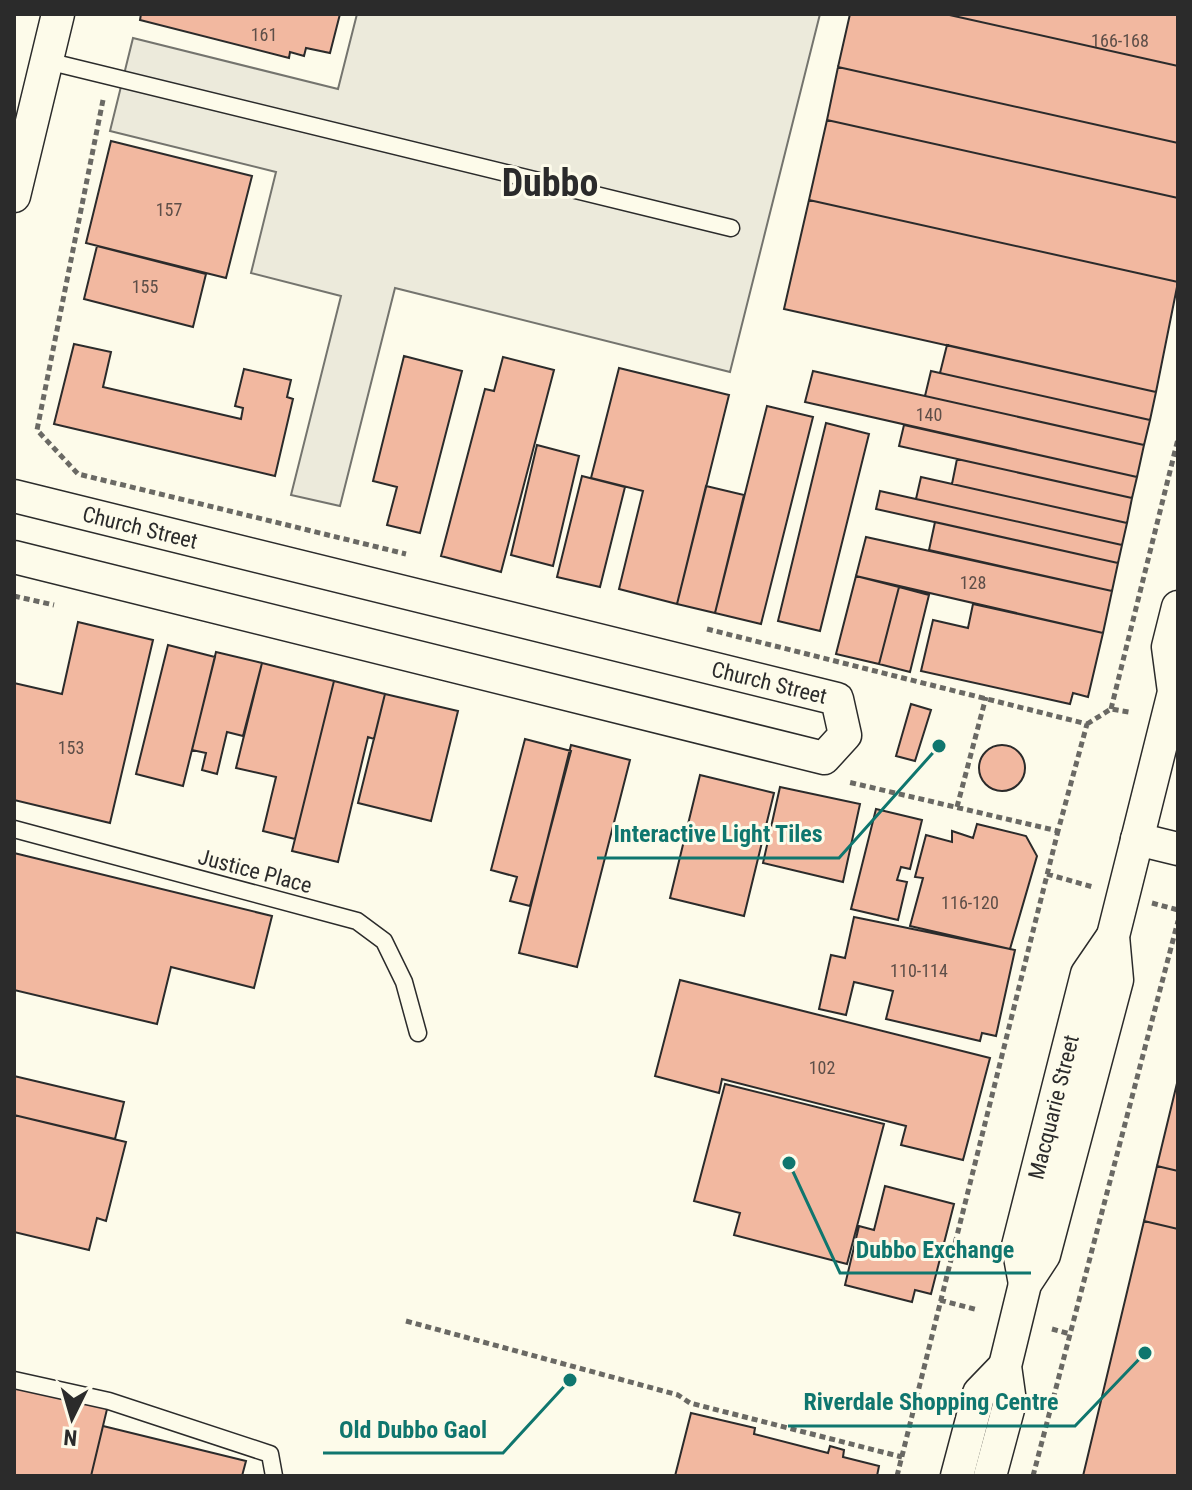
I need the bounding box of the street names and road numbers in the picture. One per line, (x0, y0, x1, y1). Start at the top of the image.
street label: Church Street (80, 501, 200, 553)
street label: Church Street (709, 656, 829, 709)
street label: Justice Place (195, 844, 315, 898)
street label: Macquarie Street (1023, 1032, 1084, 1182)

